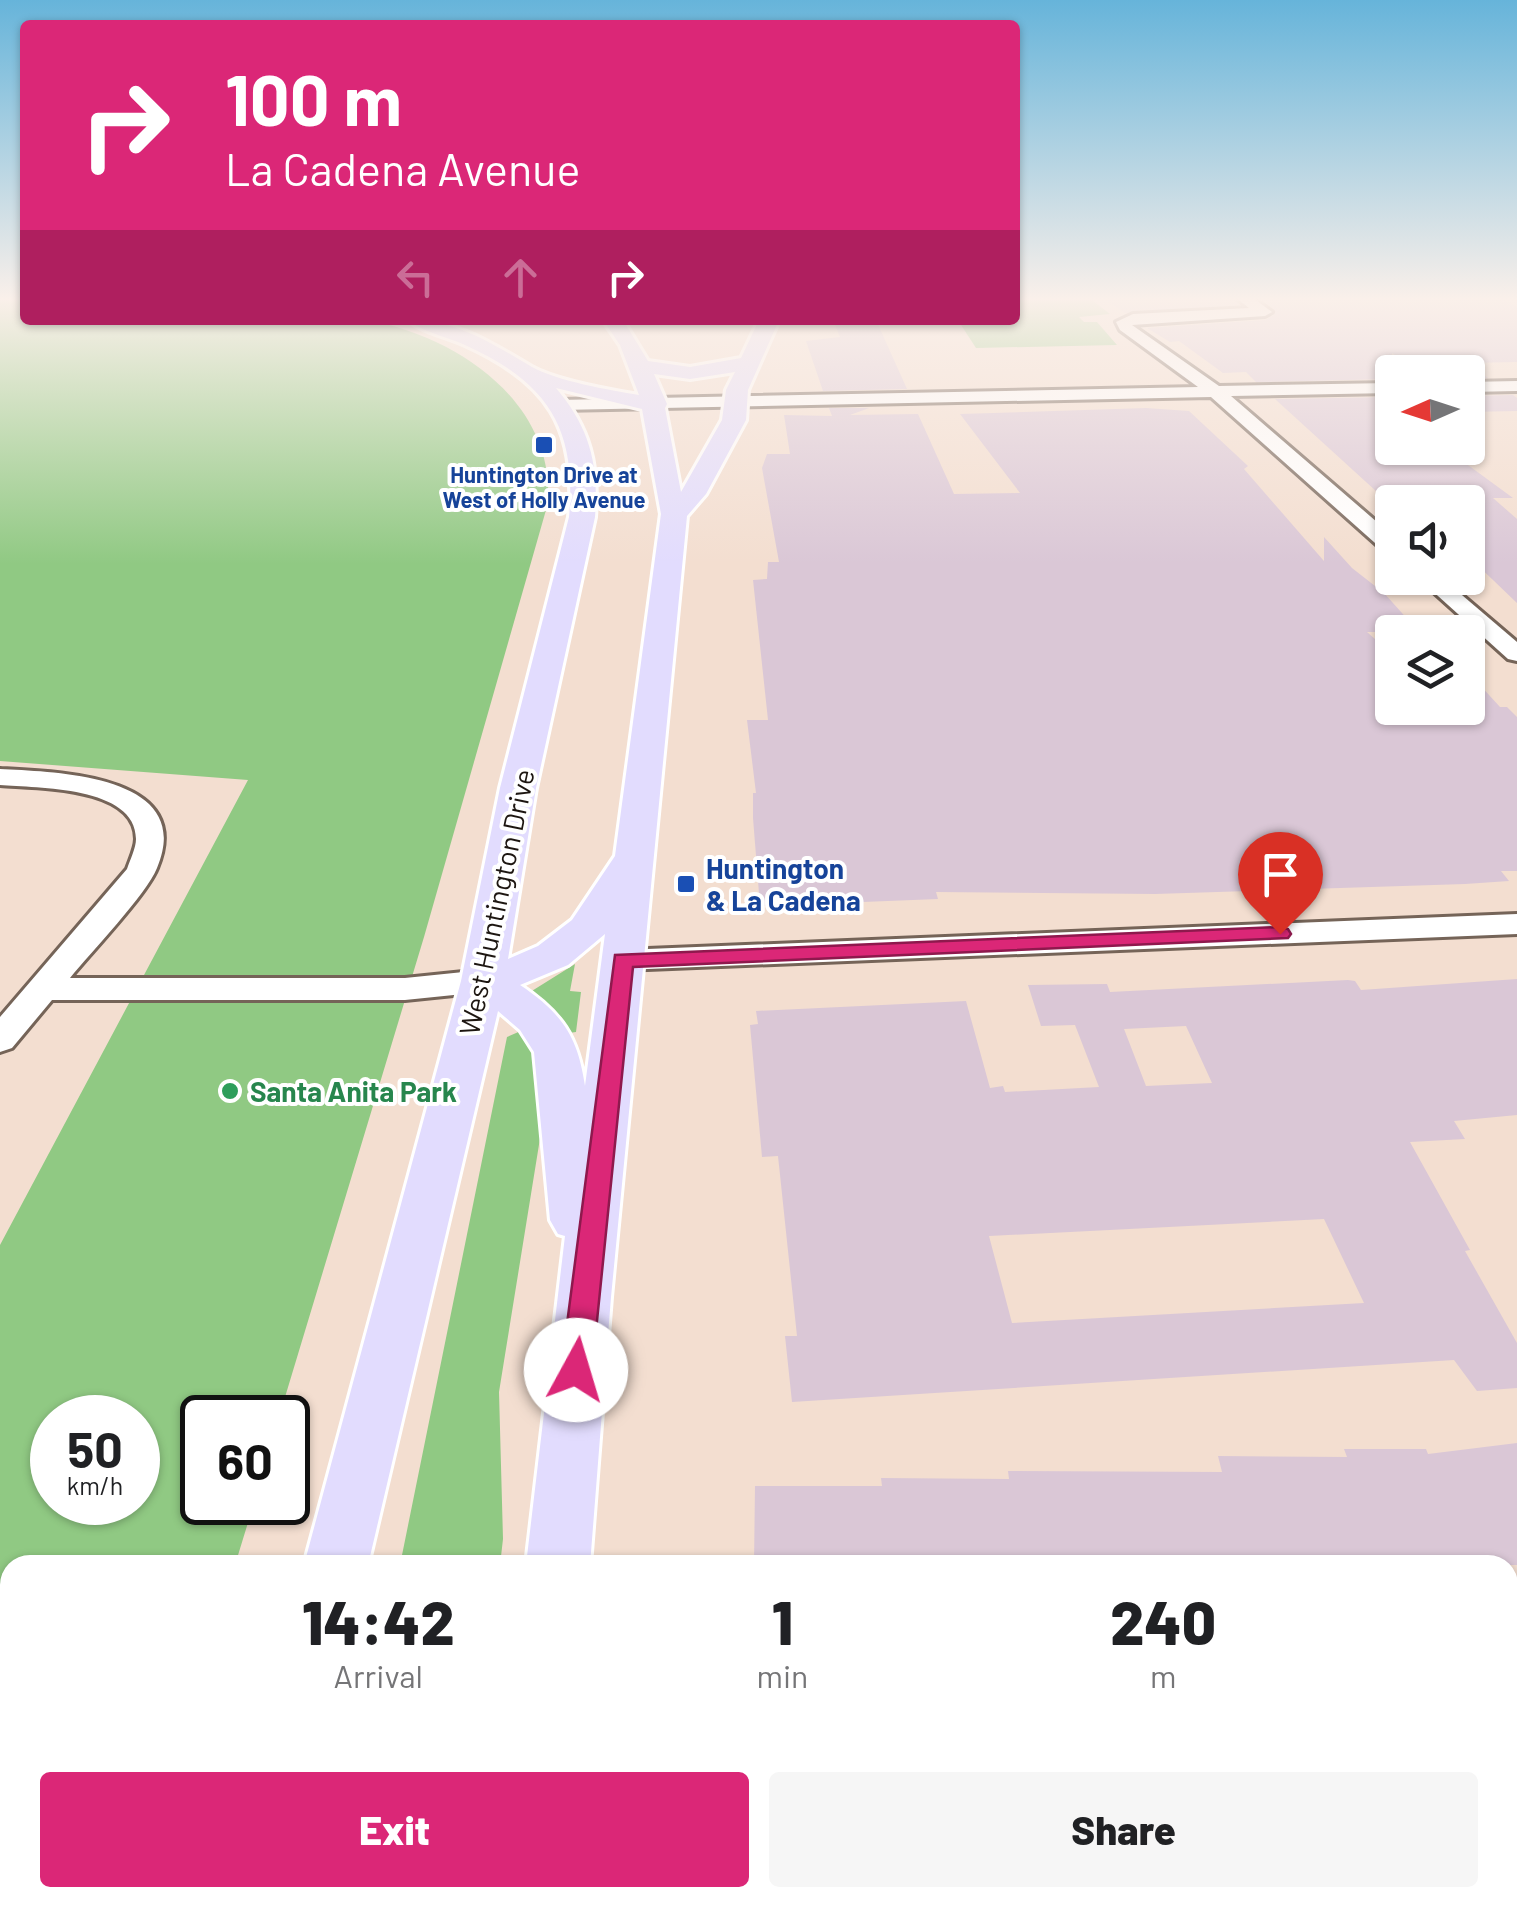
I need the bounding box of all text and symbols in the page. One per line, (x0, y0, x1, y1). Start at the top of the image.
text: 100 m (225, 56, 402, 140)
icon: right (60, 60, 190, 190)
text: La Cadena Avenue (225, 141, 580, 195)
icon: left (388, 250, 443, 305)
icon: ahead (493, 250, 548, 305)
icon: right (598, 250, 653, 305)
north arrow (1375, 355, 1485, 465)
map controls (1375, 355, 1485, 725)
marker: Huntington Drive at West of Holly Avenue (533, 434, 555, 456)
place label: Huntington Drive at West of Holly Avenue (442, 461, 646, 512)
button: sound (1375, 485, 1485, 595)
button: layers (1375, 615, 1485, 725)
street label: West Huntington Drive (451, 766, 541, 1038)
pin (1238, 832, 1323, 935)
icon: arrive (1253, 847, 1308, 902)
place label: Huntington & La Cadena (706, 851, 861, 917)
marker: Huntington & La Cadena (675, 873, 697, 895)
place label: Santa Anita Park (250, 1074, 457, 1108)
marker: Santa Anita Park (219, 1080, 241, 1102)
position arrow (524, 1318, 628, 1422)
speed limit sign: 60 (180, 1395, 310, 1525)
text: 50 (67, 1418, 123, 1478)
text: km/h (67, 1470, 123, 1500)
text: 14:42 (302, 1585, 455, 1657)
text: 1 (772, 1585, 793, 1657)
text: 240 (1110, 1585, 1216, 1657)
text: Arrival (334, 1656, 423, 1694)
text: min (756, 1656, 808, 1694)
text: m (1150, 1656, 1176, 1694)
button: Exit (40, 1772, 749, 1887)
button: Share (769, 1772, 1478, 1887)

